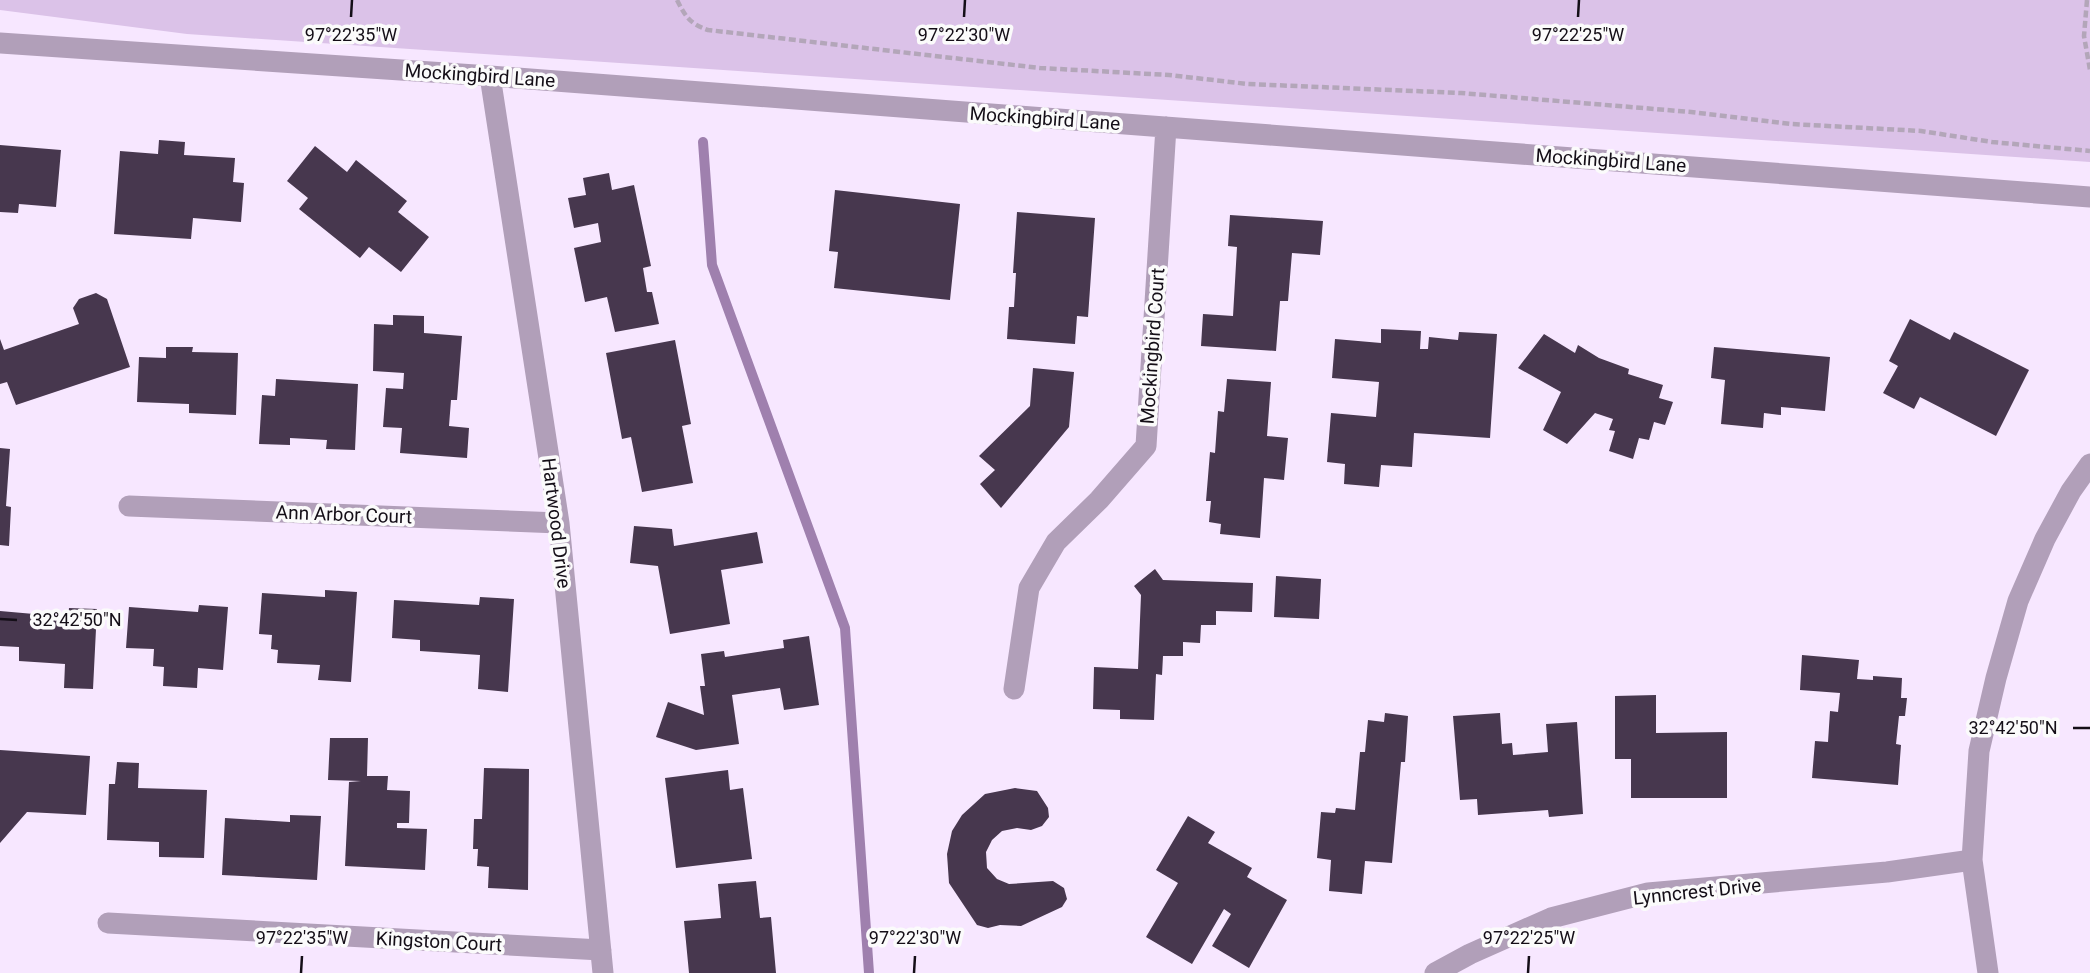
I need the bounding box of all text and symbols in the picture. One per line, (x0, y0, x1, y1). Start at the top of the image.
text: 97°22'35"W (305, 24, 397, 45)
text: 97°22'30"W (918, 24, 1010, 45)
text: 97°22'25"W (1532, 24, 1624, 45)
street label: Mockingbird Lane (404, 59, 556, 92)
street label: Mockingbird Lane (969, 102, 1121, 135)
street label: Mockingbird Lane (1535, 144, 1687, 177)
street label: Mockingbird Court (1136, 267, 1169, 425)
street label: Hartwood Drive (537, 457, 576, 590)
street label: Ann Arbor Court (275, 501, 413, 528)
text: 32°42'50"N (32, 609, 122, 630)
text: 32°42'50"N (1968, 717, 2058, 738)
street label: Lynncrest Drive (1632, 873, 1762, 910)
text: 97°22'35"W (256, 927, 348, 948)
street label: Kingston Court (375, 927, 503, 956)
text: 97°22'30"W (869, 927, 961, 948)
text: 97°22'25"W (1483, 927, 1575, 948)

